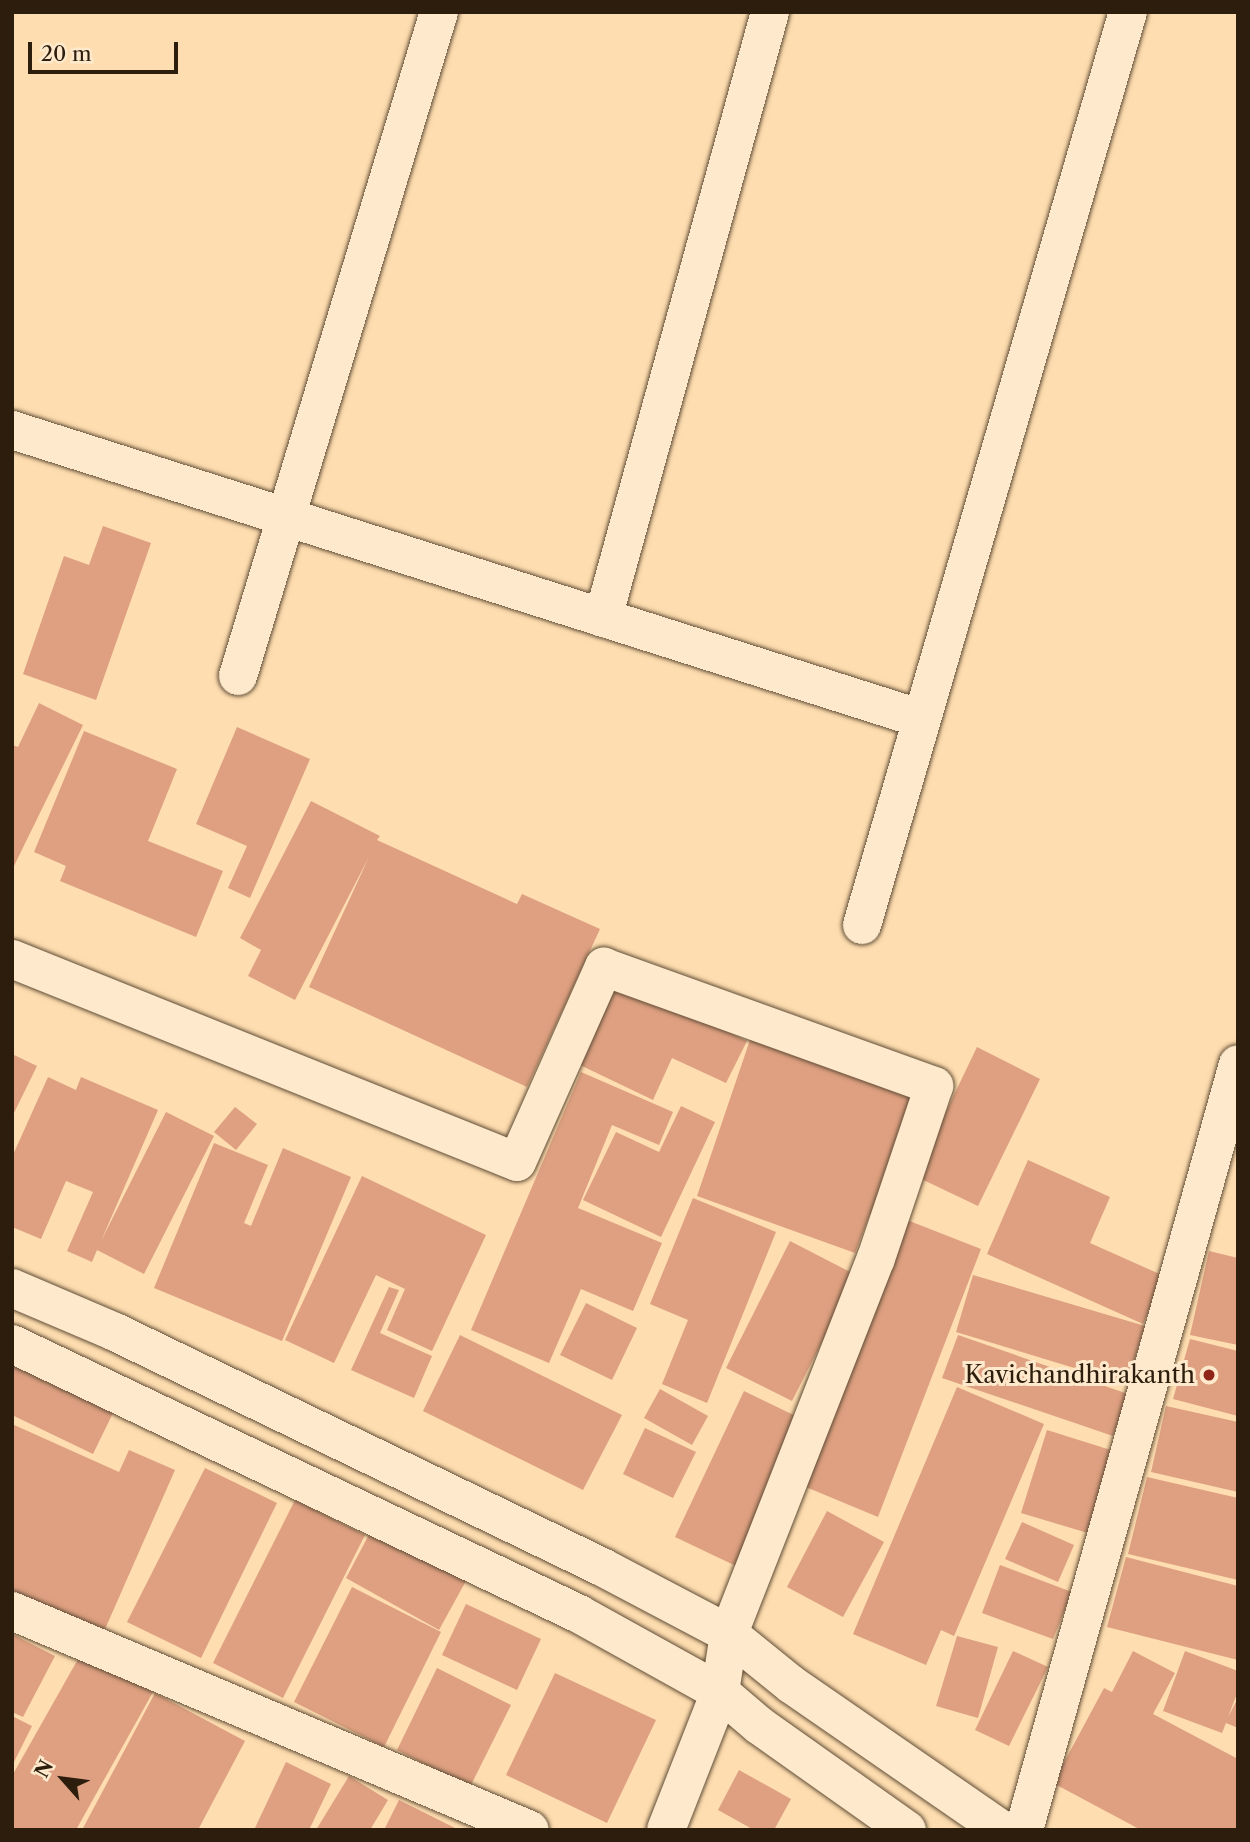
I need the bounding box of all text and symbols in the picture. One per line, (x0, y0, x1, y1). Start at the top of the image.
scale bar (32, 28, 182, 72)
text: 20 m (41, 41, 92, 66)
place label: Kavichandhirakanth (965, 1361, 1195, 1389)
marker: Kavichandhirakanth (1201, 1367, 1217, 1383)
north arrow (28, 1744, 98, 1814)
text: N (30, 1756, 58, 1782)

